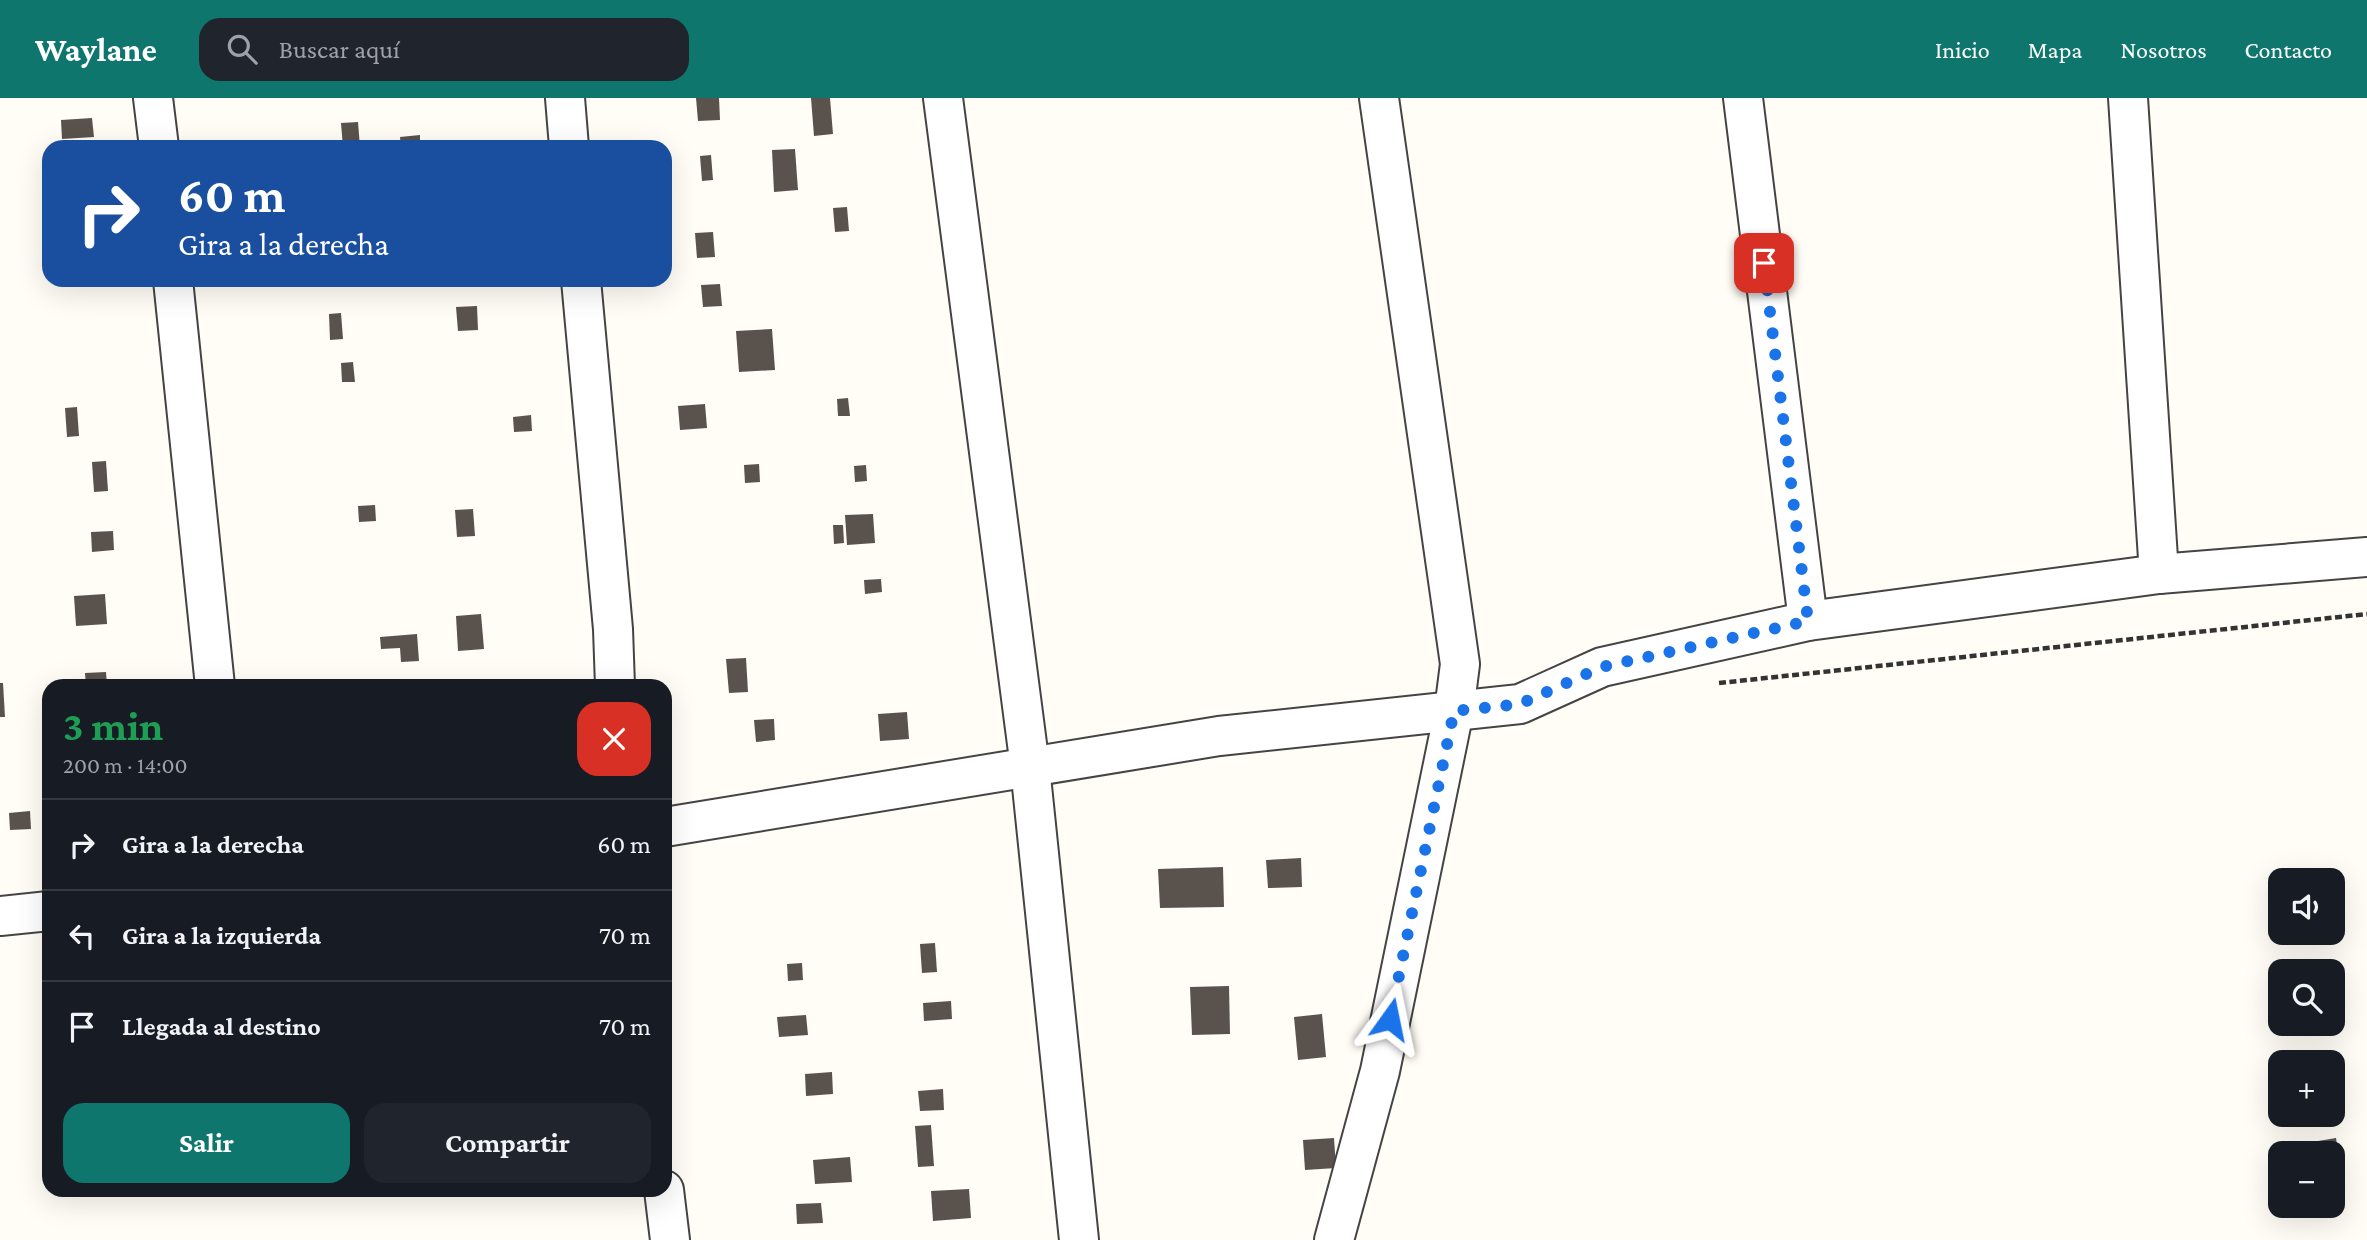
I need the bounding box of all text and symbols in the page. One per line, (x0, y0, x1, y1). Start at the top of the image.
search box (199, 18, 689, 81)
icon: search (223, 30, 261, 68)
text: Waylane (35, 31, 157, 68)
text: Buscar aquí (279, 35, 400, 64)
text: Inicio (1935, 36, 1990, 63)
text: Mapa (2028, 36, 2082, 63)
text: Nosotros (2120, 36, 2207, 63)
text: Contacto (2245, 36, 2332, 63)
icon: right (63, 168, 154, 259)
text: 60 m (178, 168, 285, 223)
text: Gira a la derecha (178, 226, 389, 262)
pin (1734, 233, 1794, 293)
icon: arrive (1745, 244, 1783, 282)
text: 3 min (63, 702, 163, 749)
button: close (577, 702, 651, 776)
text: 200 m · 14:00 (63, 752, 188, 778)
icon: right (63, 826, 101, 864)
text: Gira a la derecha (122, 830, 304, 859)
text: 60 m (597, 830, 651, 859)
map controls (2268, 868, 2345, 1218)
button: sound (2268, 868, 2345, 945)
icon: left (63, 917, 101, 955)
text: Gira a la izquierda (122, 921, 321, 950)
text: 70 m (599, 921, 651, 950)
button: search (2268, 959, 2345, 1036)
position arrow (1353, 982, 1427, 1056)
icon: arrive (63, 1008, 101, 1046)
text: Llegada al destino (122, 1012, 321, 1041)
text: 70 m (599, 1012, 651, 1041)
button: + (2268, 1050, 2345, 1127)
button: Salir (63, 1103, 350, 1183)
button: Compartir (364, 1103, 651, 1183)
button: − (2268, 1141, 2345, 1218)

